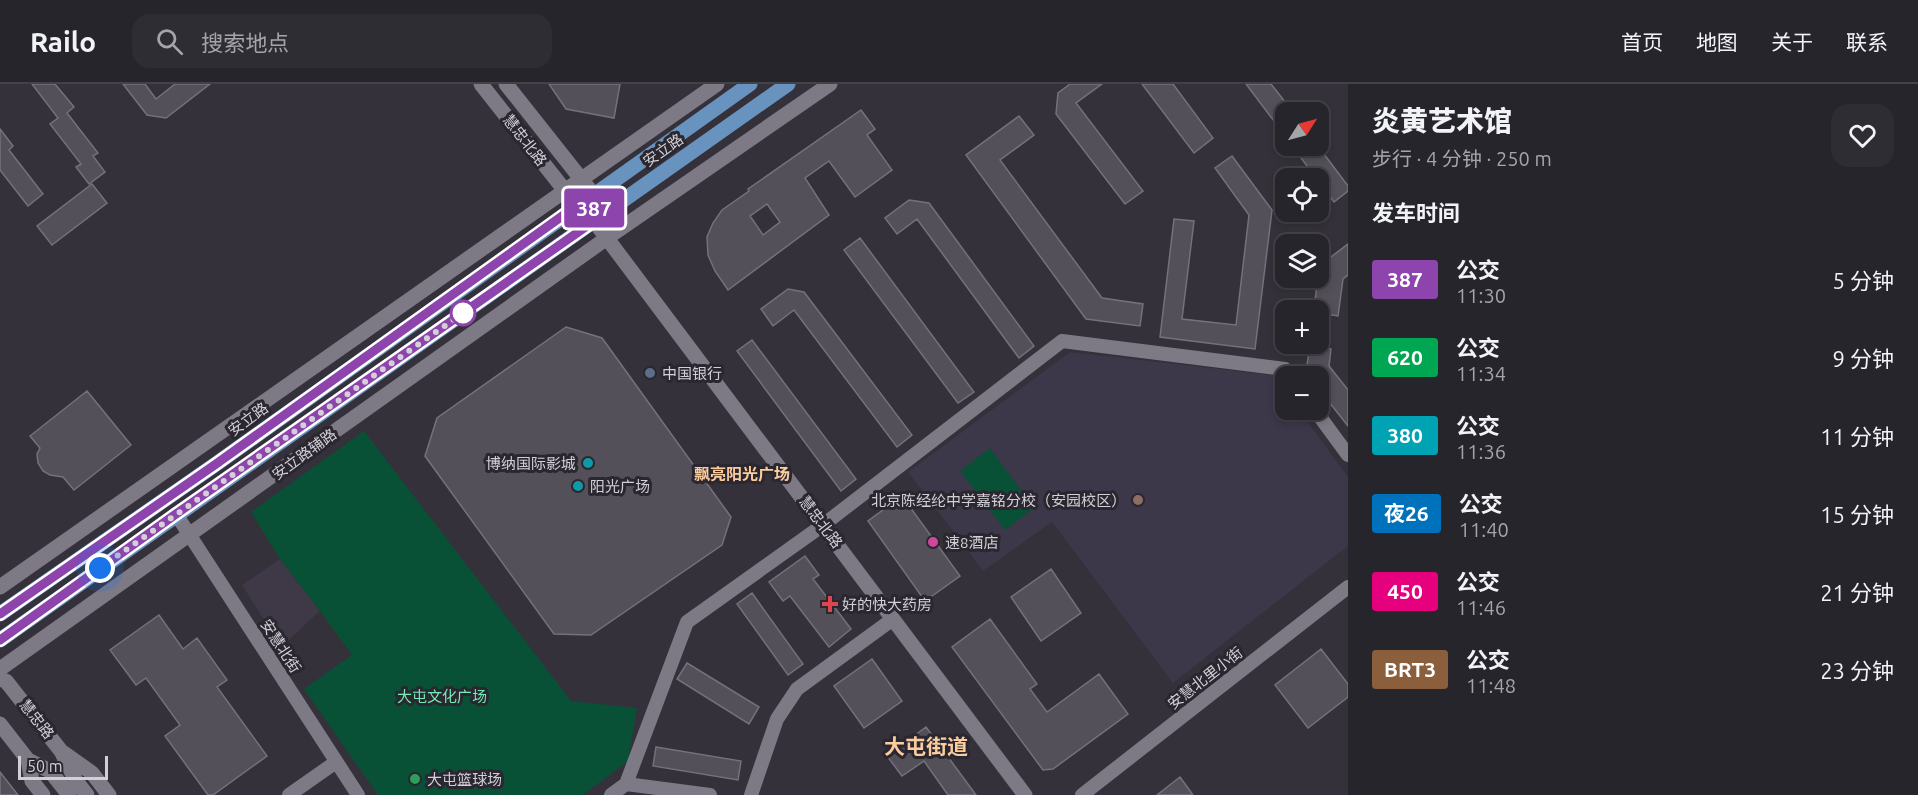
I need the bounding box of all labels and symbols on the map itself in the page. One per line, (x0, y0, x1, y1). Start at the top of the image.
north arrow (1275, 102, 1329, 156)
street label: 慧忠北路 (500, 111, 550, 169)
street label: 安立路 (640, 130, 686, 170)
line badge: 387 (560, 188, 628, 228)
unlabelled marker (450, 300, 476, 326)
place label: 中国银行 (662, 365, 722, 382)
marker: 中国银行 (643, 366, 657, 380)
street label: 安立路 (225, 399, 271, 439)
street label: 安立路辅路 (269, 425, 339, 483)
place label: 博纳国际影城 (486, 455, 576, 472)
marker: 博纳国际影城 (581, 456, 595, 470)
district label: 飘亮阳光广场 (694, 465, 790, 483)
place label: 阳光广场 (590, 478, 650, 495)
marker: 阳光广场 (571, 479, 585, 493)
place label: 北京陈经纶中学嘉铭分校（安园校区） (871, 492, 1126, 509)
street label: 慧忠北路 (796, 493, 846, 551)
marker: 北京陈经纶中学嘉铭分校（安园校区） (1131, 493, 1145, 507)
place label: 速8酒店 (945, 534, 998, 551)
marker: 速8酒店 (926, 535, 940, 549)
your location (85, 553, 115, 583)
place label: 好的快大药房 (842, 596, 932, 613)
marker: 好的快大药房 (823, 597, 837, 611)
street label: 安慧北街 (258, 616, 304, 676)
street label: 安慧北里小街 (1164, 644, 1246, 712)
park label: 大屯文化广场 (397, 688, 487, 705)
street label: 慧忠路 (16, 696, 58, 742)
district label: 大屯街道 (884, 734, 968, 758)
scale bar (18, 753, 108, 780)
place label: 大屯篮球场 (427, 771, 502, 788)
marker: 大屯篮球场 (408, 772, 422, 786)

